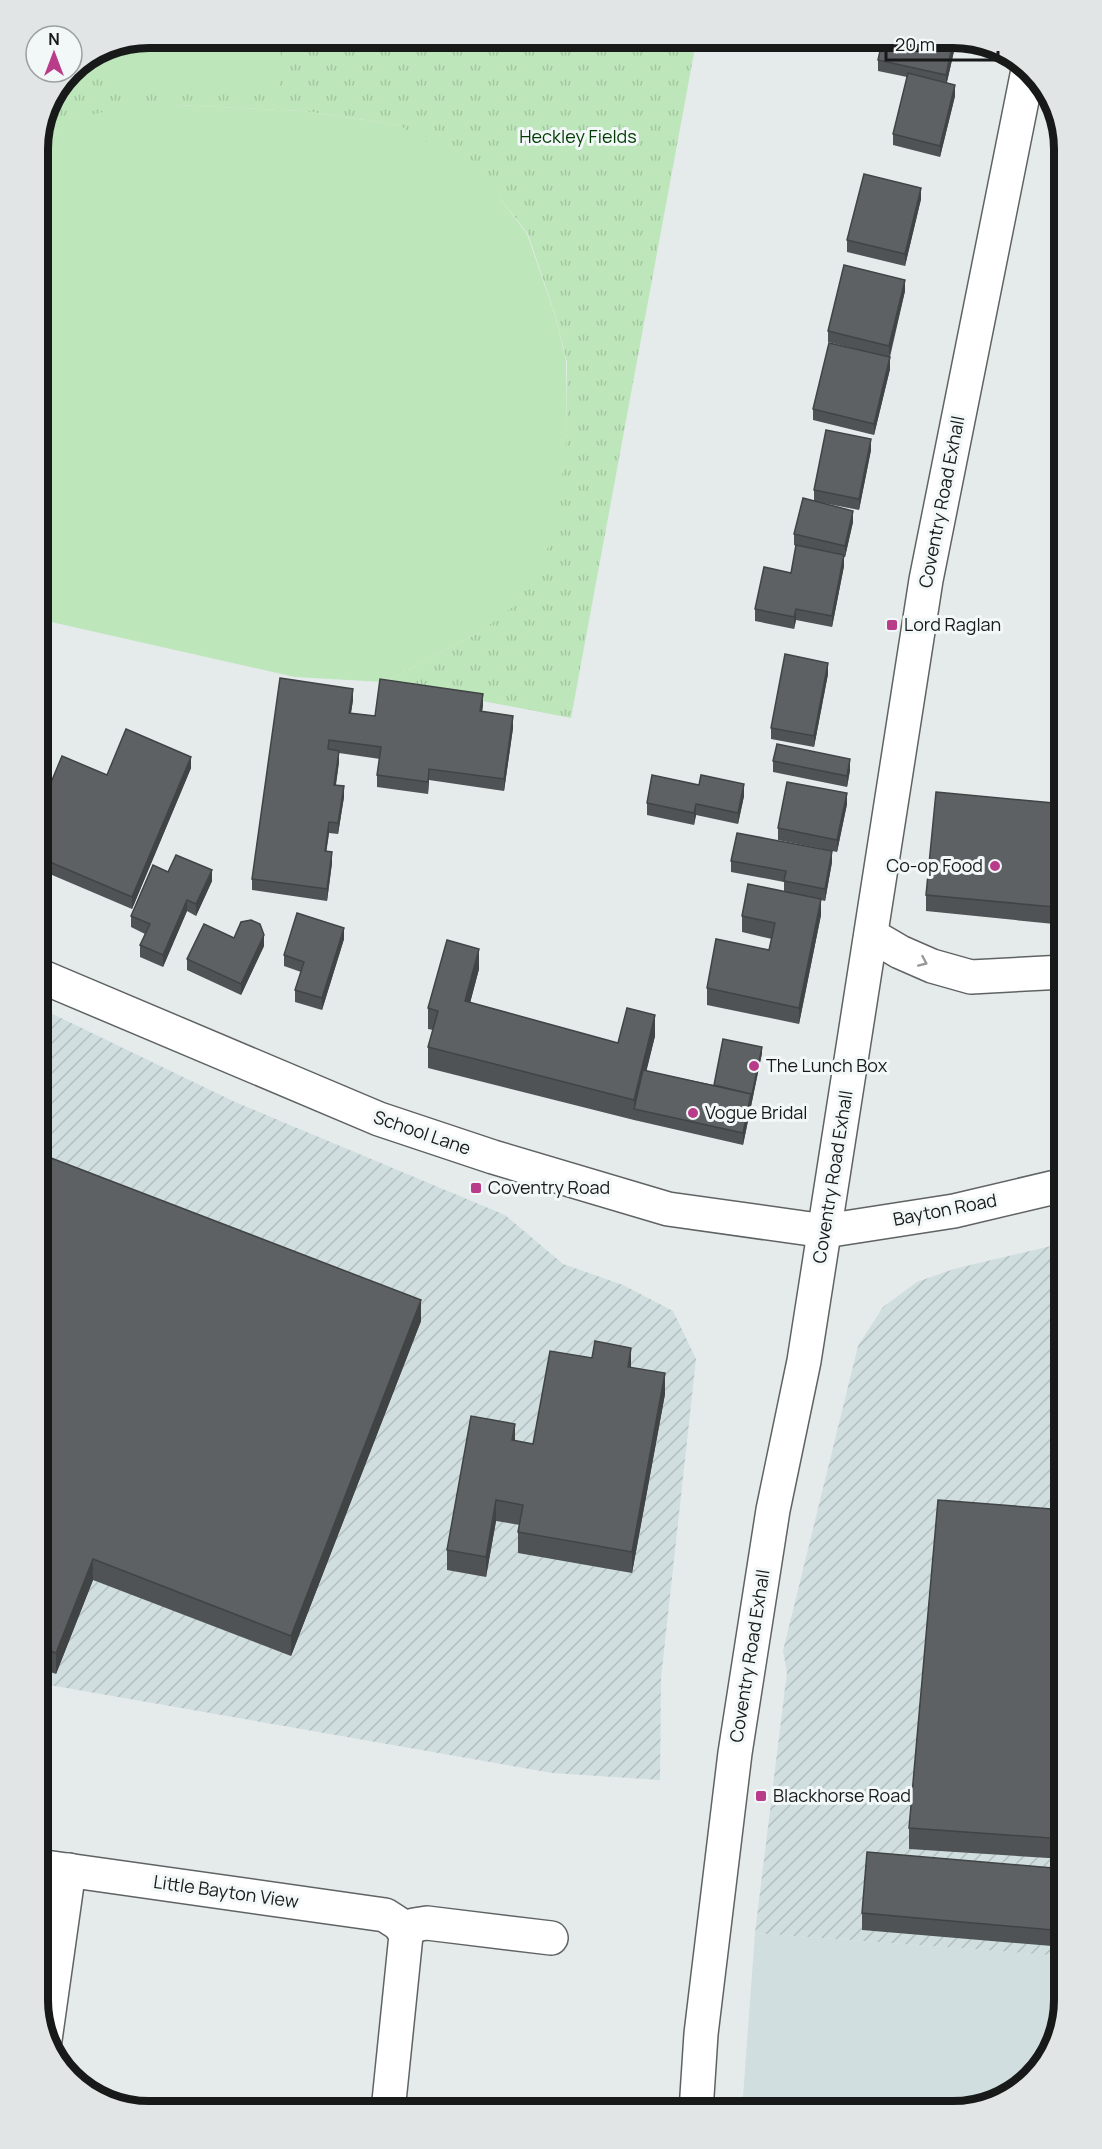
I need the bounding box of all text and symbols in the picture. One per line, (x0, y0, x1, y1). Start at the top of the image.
north arrow (24, 24, 84, 84)
scale bar (886, 24, 998, 62)
text: N (48, 28, 60, 50)
text: 20 m (895, 32, 935, 56)
park label: Heckley Fields (519, 124, 637, 148)
street label: Coventry Road Exhall (913, 414, 969, 590)
place label: Lord Raglan (904, 612, 1001, 636)
marker: Lord Raglan (885, 618, 899, 632)
place label: Co-op Food (886, 853, 983, 877)
marker: Co-op Food (988, 859, 1002, 873)
one-way arrow (917, 955, 928, 967)
place label: The Lunch Box (766, 1053, 888, 1077)
marker: The Lunch Box (747, 1059, 761, 1073)
street label: Coventry Road Exhall (806, 1089, 858, 1265)
place label: Vogue Bridal (705, 1100, 808, 1124)
street label: School Lane (371, 1104, 474, 1160)
marker: Vogue Bridal (686, 1106, 700, 1120)
place label: Coventry Road (488, 1175, 610, 1199)
marker: Coventry Road (469, 1181, 483, 1195)
street label: Bayton Road (891, 1187, 999, 1231)
street label: Coventry Road Exhall (723, 1568, 775, 1744)
place label: Blackhorse Road (773, 1783, 911, 1807)
marker: Blackhorse Road (754, 1789, 768, 1803)
street label: Little Bayton View (152, 1869, 300, 1913)

